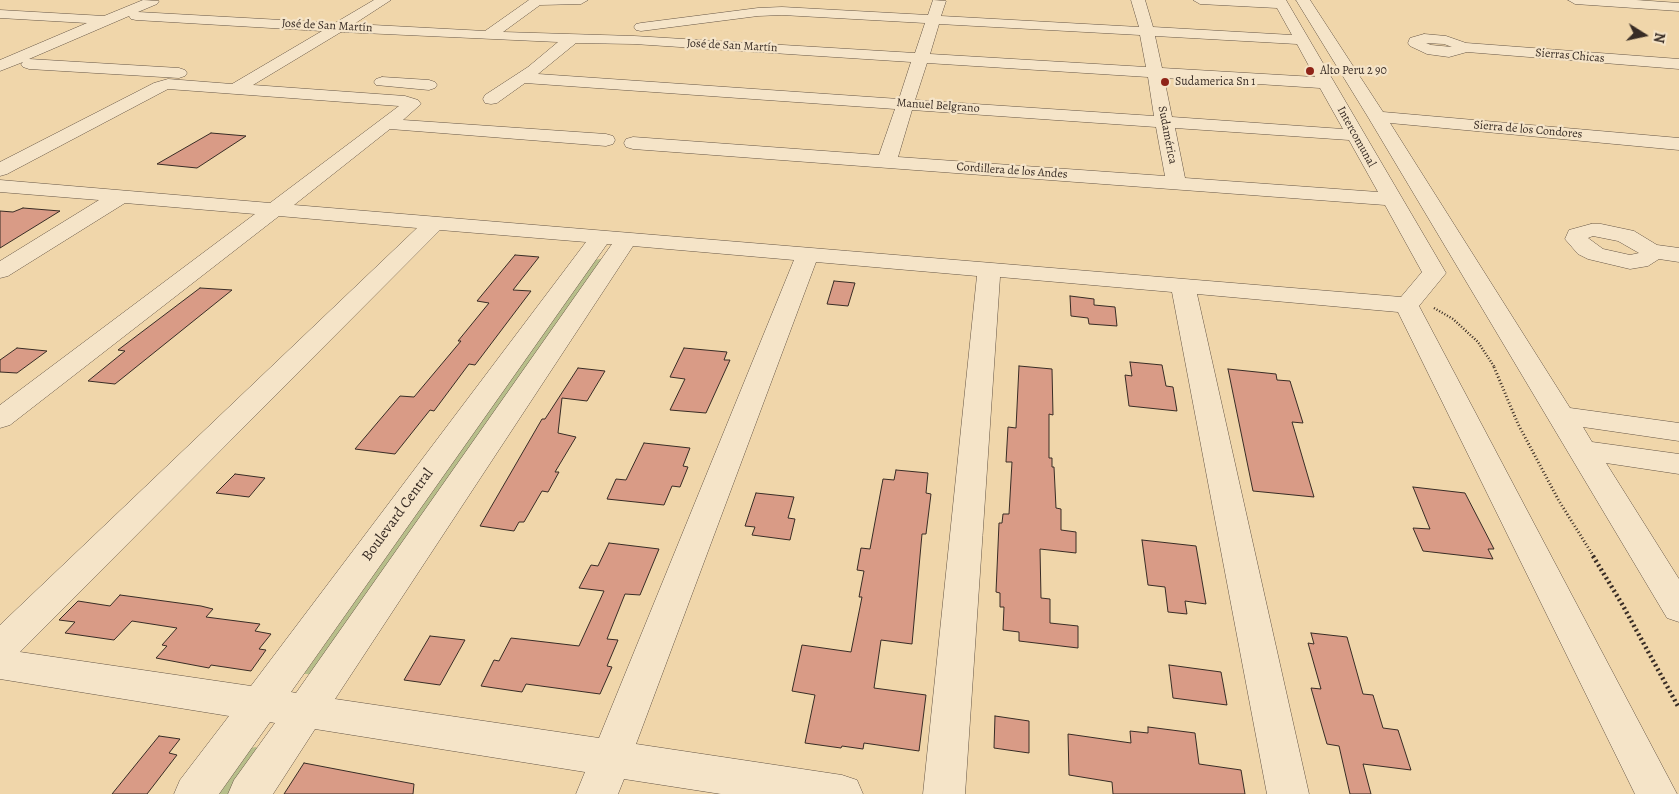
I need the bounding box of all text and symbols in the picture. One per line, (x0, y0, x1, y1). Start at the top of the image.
north arrow (1619, 10, 1669, 60)
street label: José de San Martín (281, 16, 373, 36)
text: N (1649, 31, 1670, 44)
street label: José de San Martín (686, 36, 778, 56)
street label: Sierras Chicas (1535, 46, 1605, 66)
place label: Alto Peru 2 90 (1320, 64, 1387, 78)
marker: Alto Peru 2 90 (1304, 65, 1316, 77)
place label: Sudamerica Sn 1 (1175, 75, 1255, 89)
marker: Sudamerica Sn 1 (1159, 76, 1171, 88)
street label: Manuel Belgrano (896, 96, 980, 116)
street label: Intercomunal (1333, 104, 1379, 170)
street label: Sudamérica (1154, 105, 1180, 165)
street label: Sierra de los Condores (1473, 118, 1583, 142)
street label: Cordillera de los Andes (956, 160, 1068, 182)
street label: Boulevard Central (358, 465, 438, 565)

